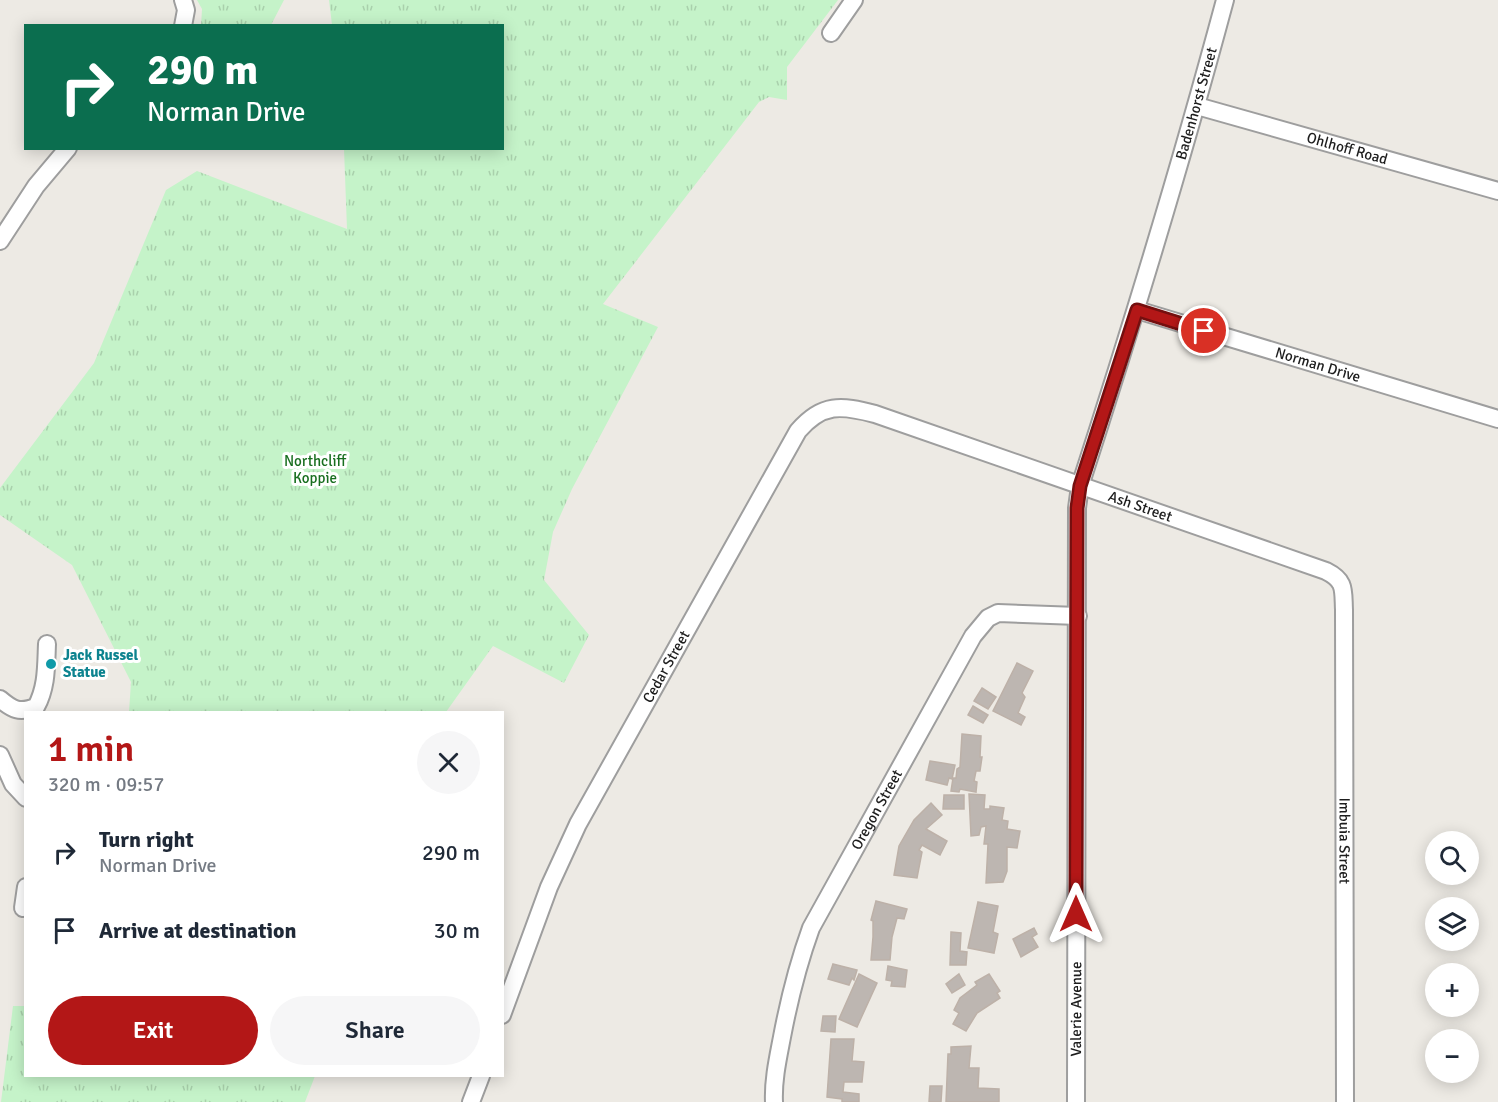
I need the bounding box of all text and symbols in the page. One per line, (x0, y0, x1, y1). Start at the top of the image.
text: 290 m (147, 45, 258, 96)
street label: Badenhorst Street (1172, 45, 1221, 162)
icon: right (48, 48, 126, 126)
text: Norman Drive (147, 96, 306, 129)
street label: Ohlhoff Road (1305, 128, 1390, 168)
pin (1178, 305, 1229, 356)
icon: arrive (1187, 314, 1220, 347)
street label: Norman Drive (1273, 343, 1363, 386)
park label: Northcliff Koppie (284, 452, 348, 487)
street label: Ash Street (1106, 487, 1175, 526)
street label: Cedar Street (639, 627, 693, 706)
place label: Jack Russel Statue (63, 646, 139, 681)
marker: Jack Russel Statue (44, 657, 58, 671)
text: 1 min (48, 727, 134, 772)
button: close (417, 731, 480, 794)
street label: Oregon Street (847, 766, 906, 853)
text: 320 m · 09:57 (48, 772, 164, 797)
street label: Imbuia Street (1335, 797, 1354, 884)
text: Turn right (99, 826, 194, 853)
map controls (1425, 831, 1479, 1083)
button: search (1425, 831, 1479, 885)
icon: right (48, 836, 81, 869)
text: 290 m (422, 839, 480, 866)
text: Norman Drive (99, 853, 216, 878)
position arrow (1044, 882, 1108, 946)
button: layers (1425, 897, 1479, 951)
icon: arrive (48, 914, 81, 947)
text: Arrive at destination (99, 917, 296, 944)
text: 30 m (434, 917, 480, 944)
street label: Valerie Avenue (1067, 961, 1085, 1057)
button: + (1425, 963, 1479, 1017)
button: Exit (48, 996, 258, 1065)
button: Share (270, 996, 480, 1065)
button: − (1425, 1029, 1479, 1083)

